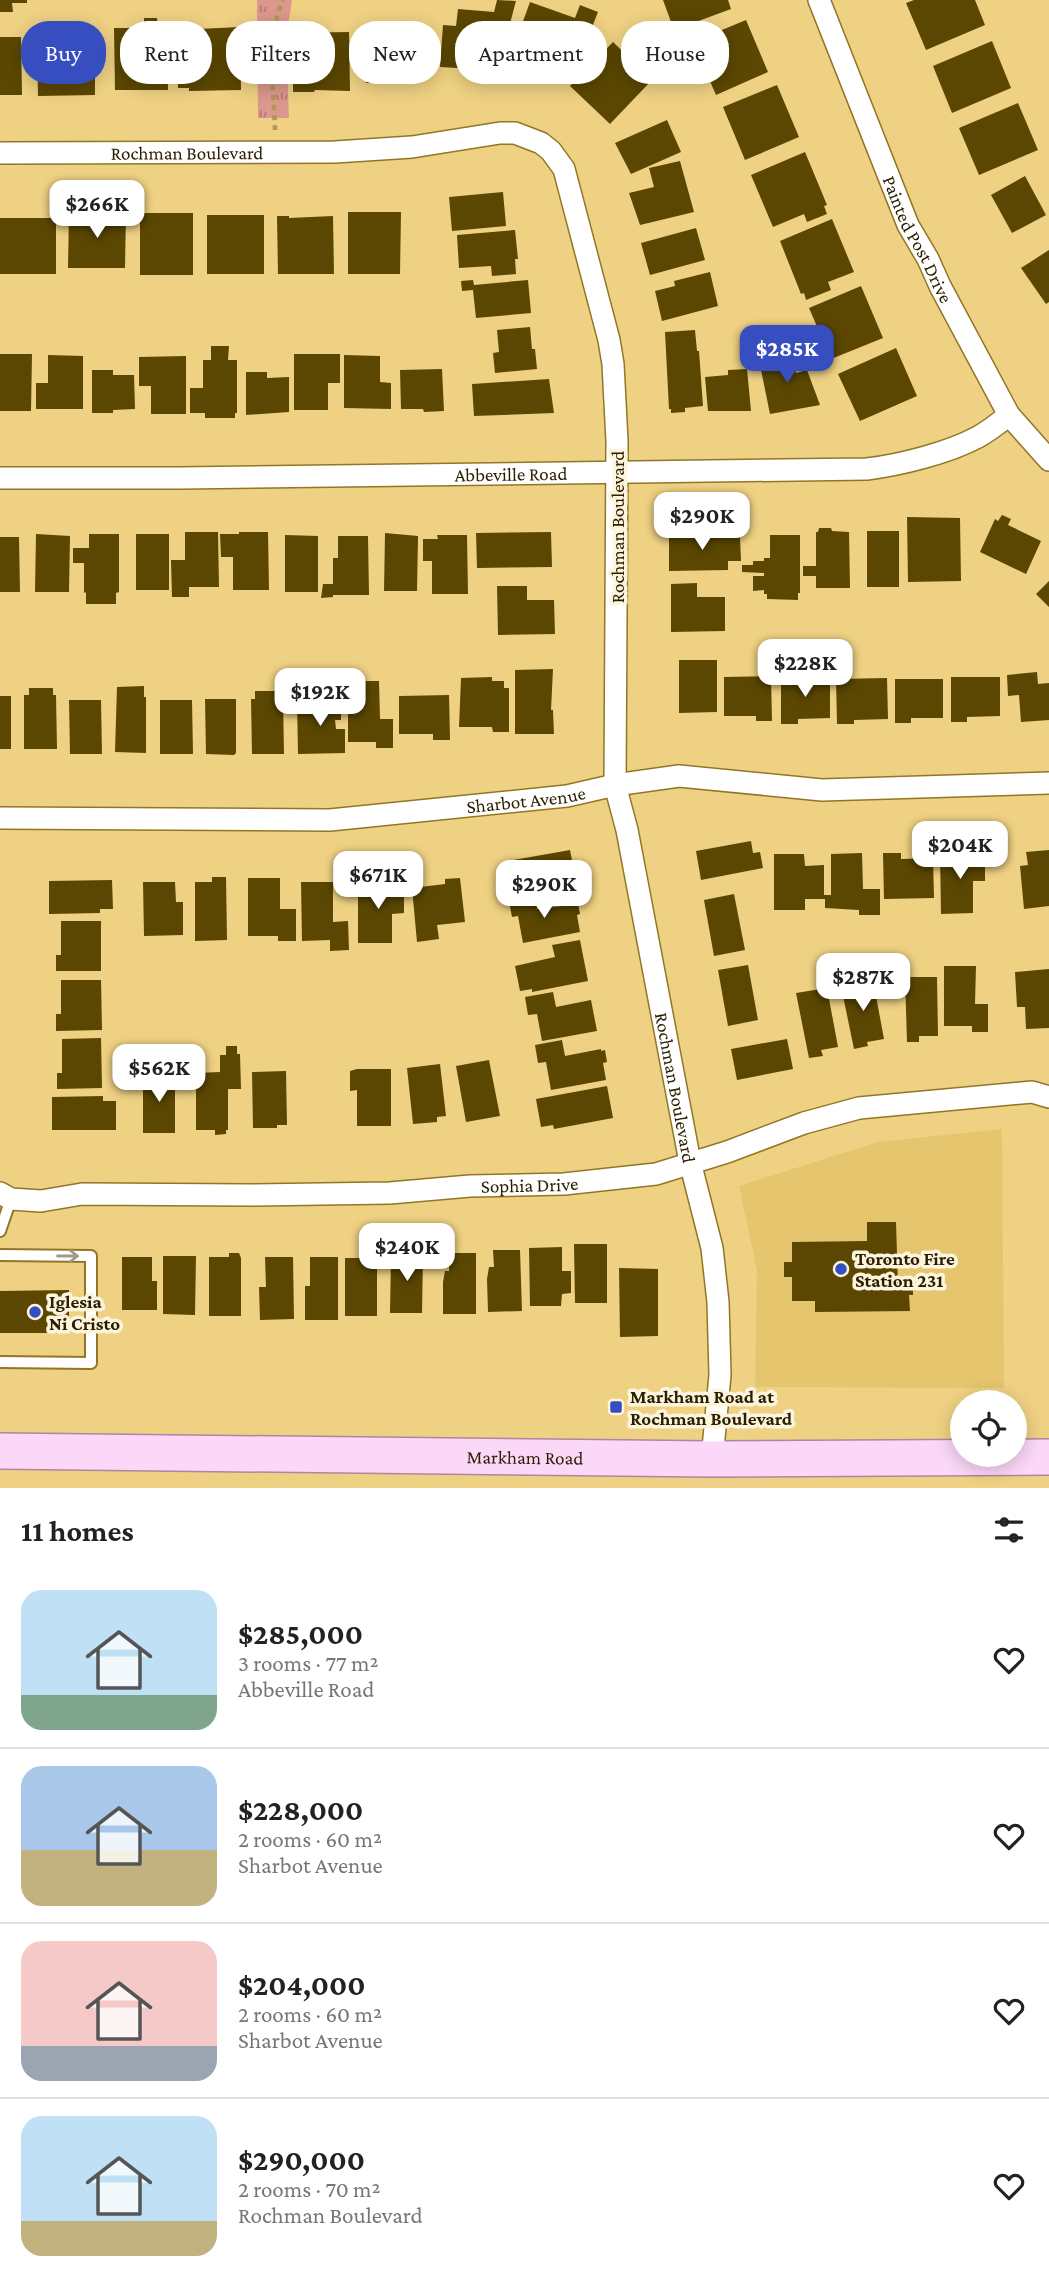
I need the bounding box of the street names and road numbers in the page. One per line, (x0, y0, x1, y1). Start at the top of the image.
street label: Rochman Boulevard (111, 142, 263, 163)
street label: Painted Post Drive (879, 173, 957, 306)
street label: Rochman Boulevard (607, 451, 628, 603)
street label: Abbeville Road (454, 462, 568, 485)
street label: Sharbot Avenue (465, 782, 587, 817)
street label: Rochman Boulevard (651, 1010, 700, 1164)
street label: Sophia Drive (481, 1172, 579, 1196)
street label: Markham Road (467, 1446, 583, 1468)

